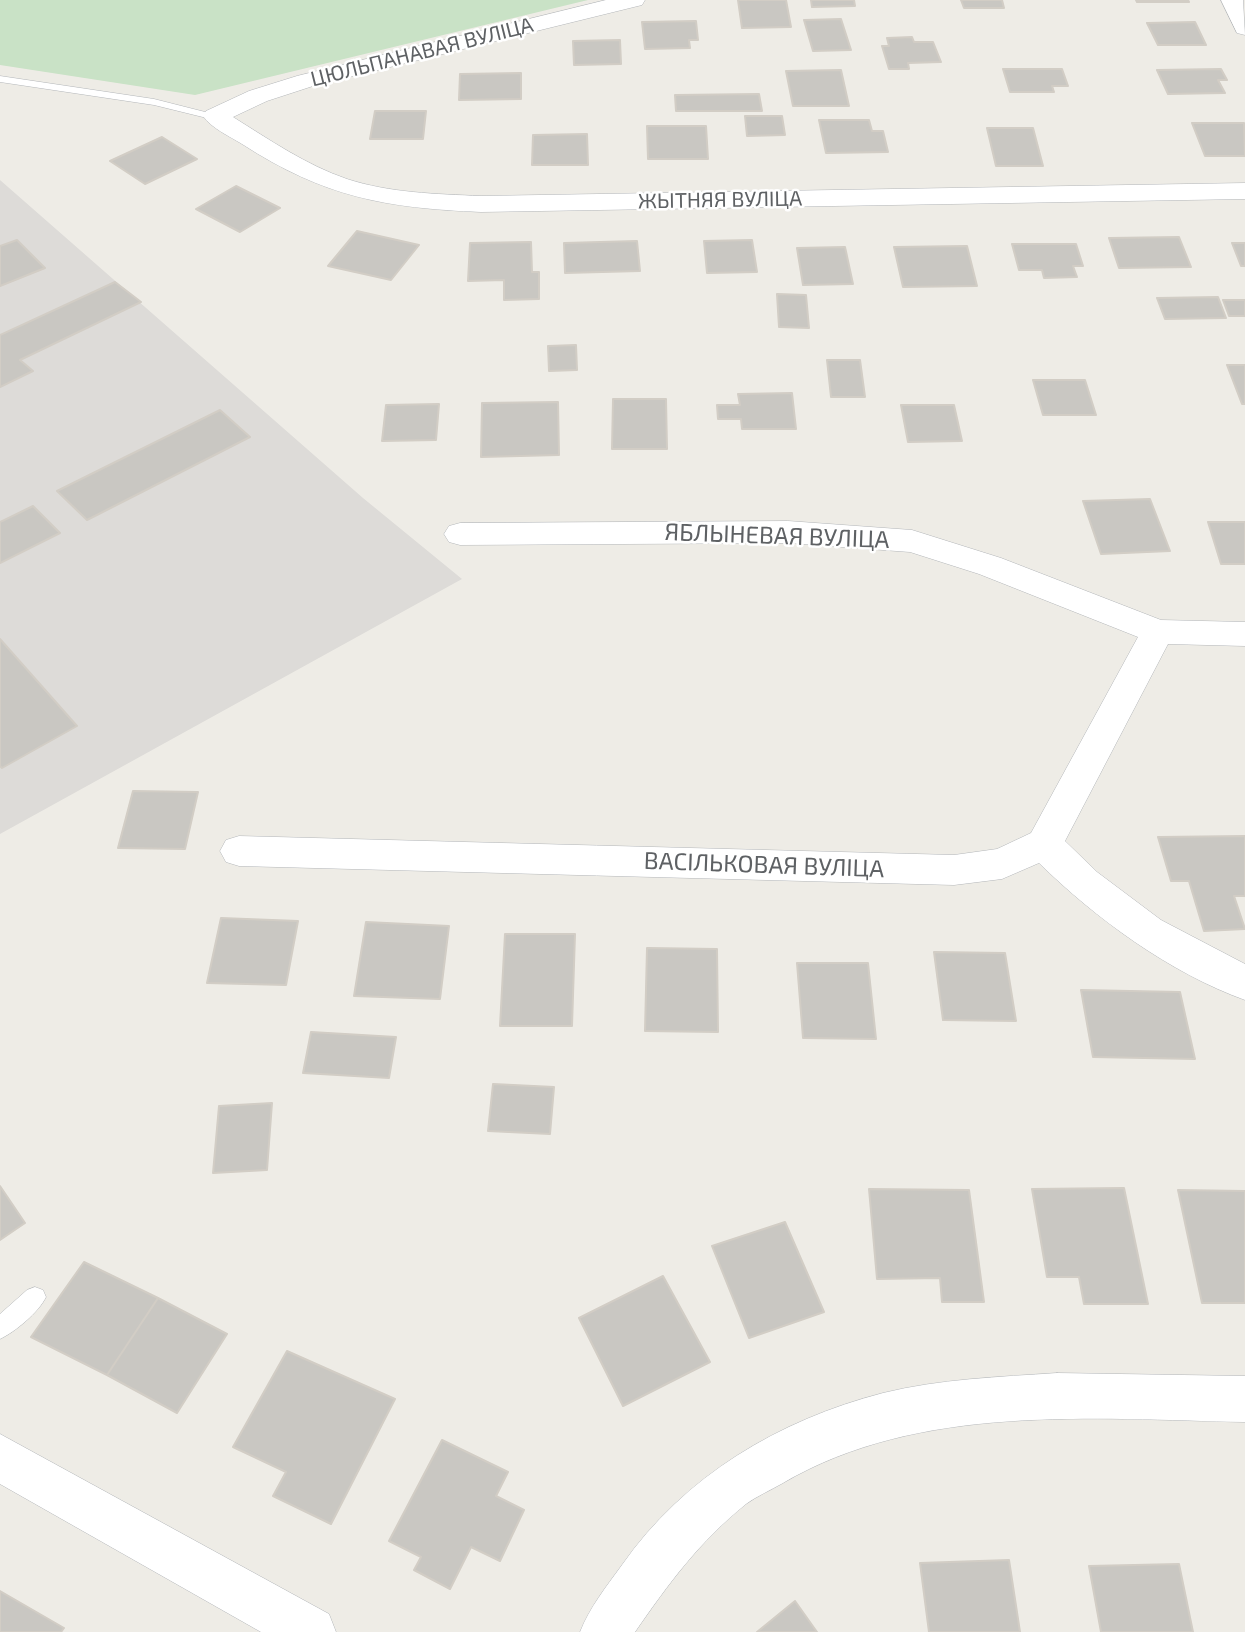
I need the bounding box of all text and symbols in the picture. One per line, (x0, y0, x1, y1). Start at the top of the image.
street label: ЦЮЛЬПАНАВАЯ ВУЛІЦА (308, 12, 536, 92)
street label: ЖЫТНЯЯ ВУЛІЦА (638, 186, 802, 214)
street label: ЯБЛЫНЕВАЯ ВУЛІЦА (664, 518, 890, 554)
street label: ВАСІЛЬКОВАЯ ВУЛІЦА (643, 846, 885, 884)

